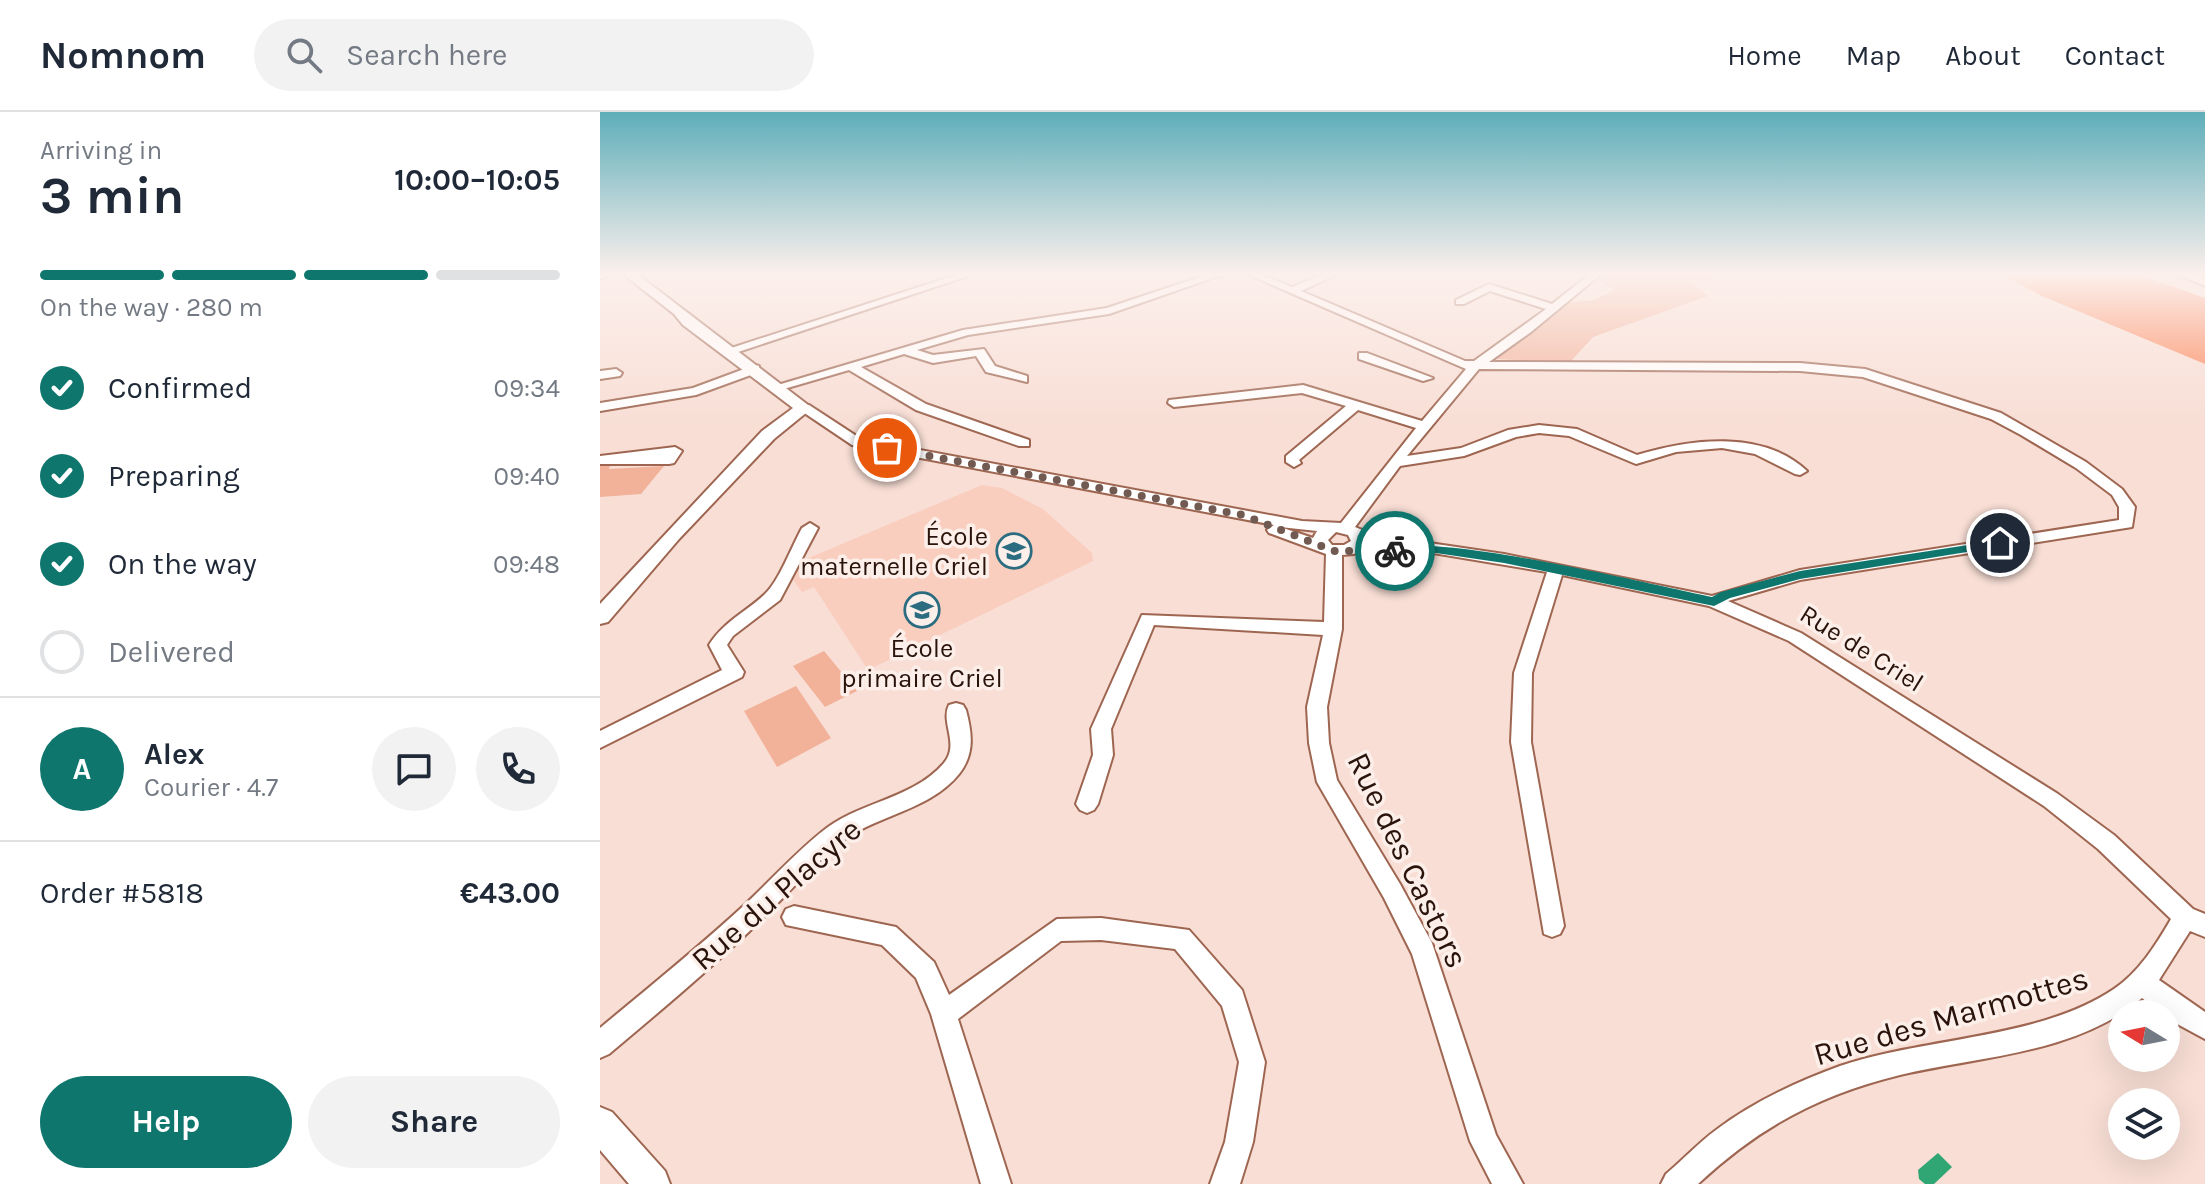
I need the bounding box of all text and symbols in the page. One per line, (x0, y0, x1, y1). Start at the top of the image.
search box (254, 19, 814, 91)
text: Nomnom (40, 33, 206, 78)
icon: search (282, 33, 326, 77)
text: Search here (346, 37, 507, 73)
text: Home (1727, 39, 1802, 72)
text: Map (1846, 39, 1901, 72)
text: About (1945, 39, 2021, 72)
text: Contact (2065, 39, 2165, 72)
text: Arriving in (40, 135, 162, 166)
text: 10:00–10:05 (394, 162, 560, 198)
text: 3 min (40, 165, 184, 226)
text: On the way · 280 m (40, 292, 263, 323)
icon: check (40, 366, 84, 410)
text: Confirmed (108, 370, 252, 406)
text: 09:34 (494, 373, 560, 404)
pin (853, 414, 921, 482)
icon: bag (865, 426, 909, 470)
icon: check (40, 454, 84, 498)
text: Preparing (108, 458, 240, 494)
text: 09:40 (494, 461, 560, 492)
pin (1966, 509, 2034, 577)
courier (1355, 511, 1435, 591)
place label: École maternelle Criel (800, 520, 988, 582)
icon: home (1978, 521, 2022, 565)
icon: bike (1373, 529, 1417, 573)
school or university icon: École maternelle Criel (995, 532, 1033, 570)
icon: check (40, 542, 84, 586)
text: On the way (108, 546, 257, 582)
text: 09:48 (493, 549, 560, 580)
school or university icon: École primaire Criel (903, 591, 941, 629)
street label: Rue de Criel (1794, 598, 1929, 699)
place label: École primaire Criel (841, 632, 1003, 694)
text: Delivered (108, 634, 235, 670)
button: chat (372, 727, 456, 811)
button: phone (476, 727, 560, 811)
text: Alex (144, 736, 204, 772)
street label: Rue des Castors (1339, 747, 1476, 974)
text: A (73, 751, 91, 787)
text: Courier · 4.7 (144, 772, 278, 803)
street label: Rue du Placyre (684, 811, 869, 978)
text: Order #5818 (40, 875, 204, 911)
text: €43.00 (460, 875, 560, 911)
street label: Rue des Marmottes (1810, 960, 2093, 1073)
north arrow (2108, 1000, 2180, 1072)
map controls (2108, 1000, 2180, 1160)
button: Help (40, 1076, 292, 1168)
button: Share (308, 1076, 560, 1168)
button: layers (2108, 1088, 2180, 1160)

